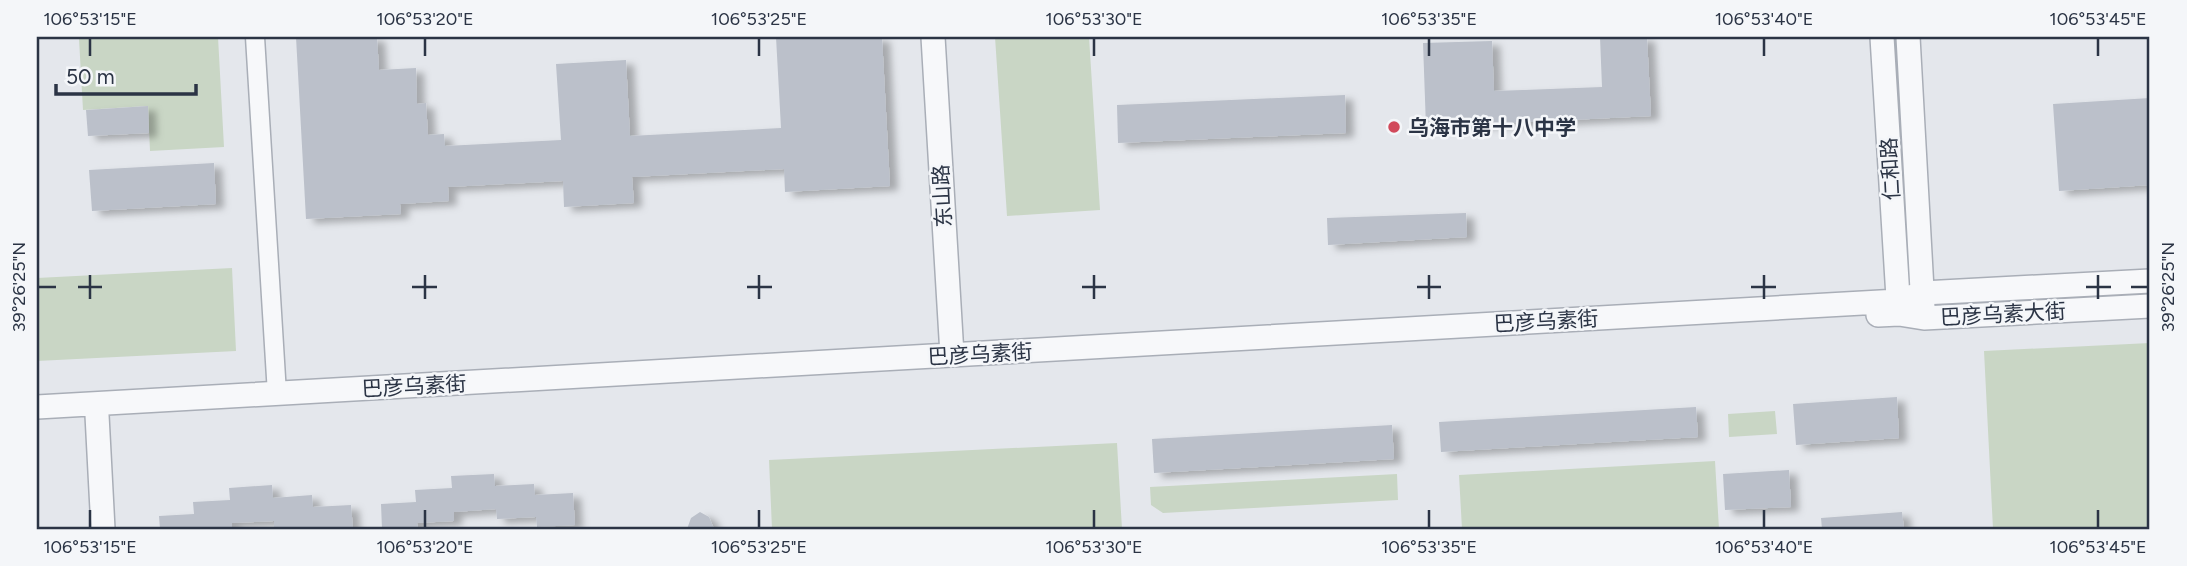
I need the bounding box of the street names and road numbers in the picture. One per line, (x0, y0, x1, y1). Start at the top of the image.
street label: 仁和路 (1876, 137, 1904, 201)
street label: 东山路 (928, 164, 956, 228)
street label: 巴彦乌素大街 (1939, 298, 2067, 330)
street label: 巴彦乌素街 (1493, 306, 1599, 336)
street label: 巴彦乌素街 (927, 339, 1033, 369)
street label: 巴彦乌素街 (361, 371, 467, 401)

